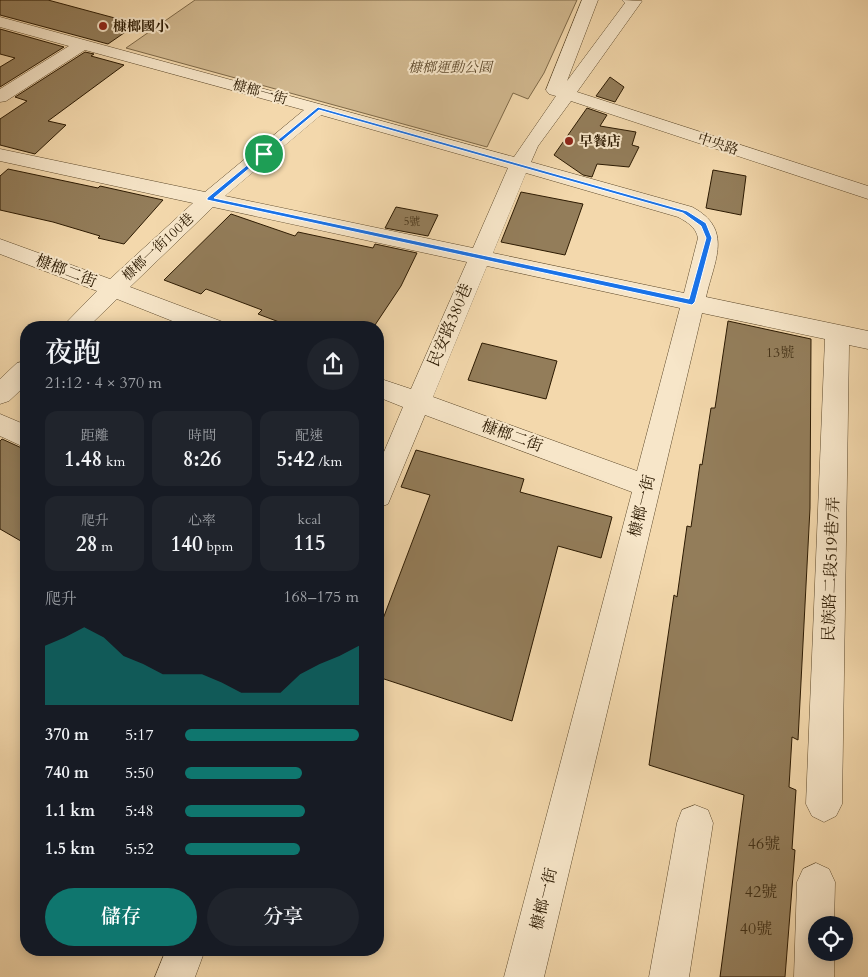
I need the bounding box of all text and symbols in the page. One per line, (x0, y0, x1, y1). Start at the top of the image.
place label: 槺榔國小 (113, 17, 169, 36)
marker: 槺榔國小 (97, 20, 109, 32)
park label: 槺榔運動公園 (408, 58, 494, 77)
street label: 槺榔一街 (230, 75, 290, 109)
street label: 中央路 (695, 128, 741, 160)
place label: 早餐店 (579, 132, 621, 151)
pin (243, 133, 285, 175)
marker: 早餐店 (563, 135, 575, 147)
icon: arrive (250, 140, 278, 168)
street label: 槺榔一街100巷 (118, 209, 198, 285)
house number: 5號 (404, 214, 420, 229)
street label: 槺榔二街 (32, 249, 100, 293)
street label: 民安路380巷 (423, 280, 477, 370)
text: 夜跑 (45, 334, 101, 372)
button: share (307, 338, 359, 390)
house number: 13號 (766, 343, 794, 362)
text: 21:12 · 4 × 370 m (45, 372, 162, 394)
street label: 槺榔二街 (478, 415, 546, 457)
text: 距離 (81, 426, 109, 445)
text: 時間 (188, 426, 216, 445)
text: 配速 (295, 426, 323, 445)
text: 1.48 (64, 445, 102, 474)
text: 8:26 (183, 445, 221, 474)
text: 5:42 (276, 445, 315, 474)
text: km (102, 452, 125, 471)
text: /km (315, 452, 342, 471)
street label: 槺榔一街 (624, 472, 660, 540)
street label: 民族路二段519巷7弄 (817, 496, 845, 642)
text: kcal (298, 510, 321, 529)
text: 爬升 (81, 511, 109, 530)
text: 心率 (188, 511, 216, 530)
text: 115 (293, 529, 325, 558)
text: 28 (76, 530, 98, 559)
text: 140 (171, 530, 203, 559)
text: m (98, 537, 113, 556)
text: bpm (203, 537, 233, 556)
text: 168–175 m (283, 586, 359, 608)
text: 爬升 (45, 588, 77, 610)
text: 370 m (45, 724, 89, 746)
text: 5:17 (125, 724, 154, 746)
text: 740 m (45, 762, 89, 784)
text: 5:50 (125, 762, 154, 784)
text: 1.1 km (45, 800, 95, 822)
text: 5:48 (125, 800, 154, 822)
house number: 46號 (748, 833, 780, 855)
text: 1.5 km (45, 838, 95, 860)
text: 5:52 (125, 838, 154, 860)
street label: 槺榔一街 (526, 865, 562, 933)
house number: 42號 (745, 881, 777, 903)
button: 儲存 (45, 888, 197, 946)
button: 分享 (207, 888, 359, 946)
map controls (808, 916, 853, 961)
button: locate (808, 916, 853, 961)
house number: 40號 (740, 918, 772, 940)

